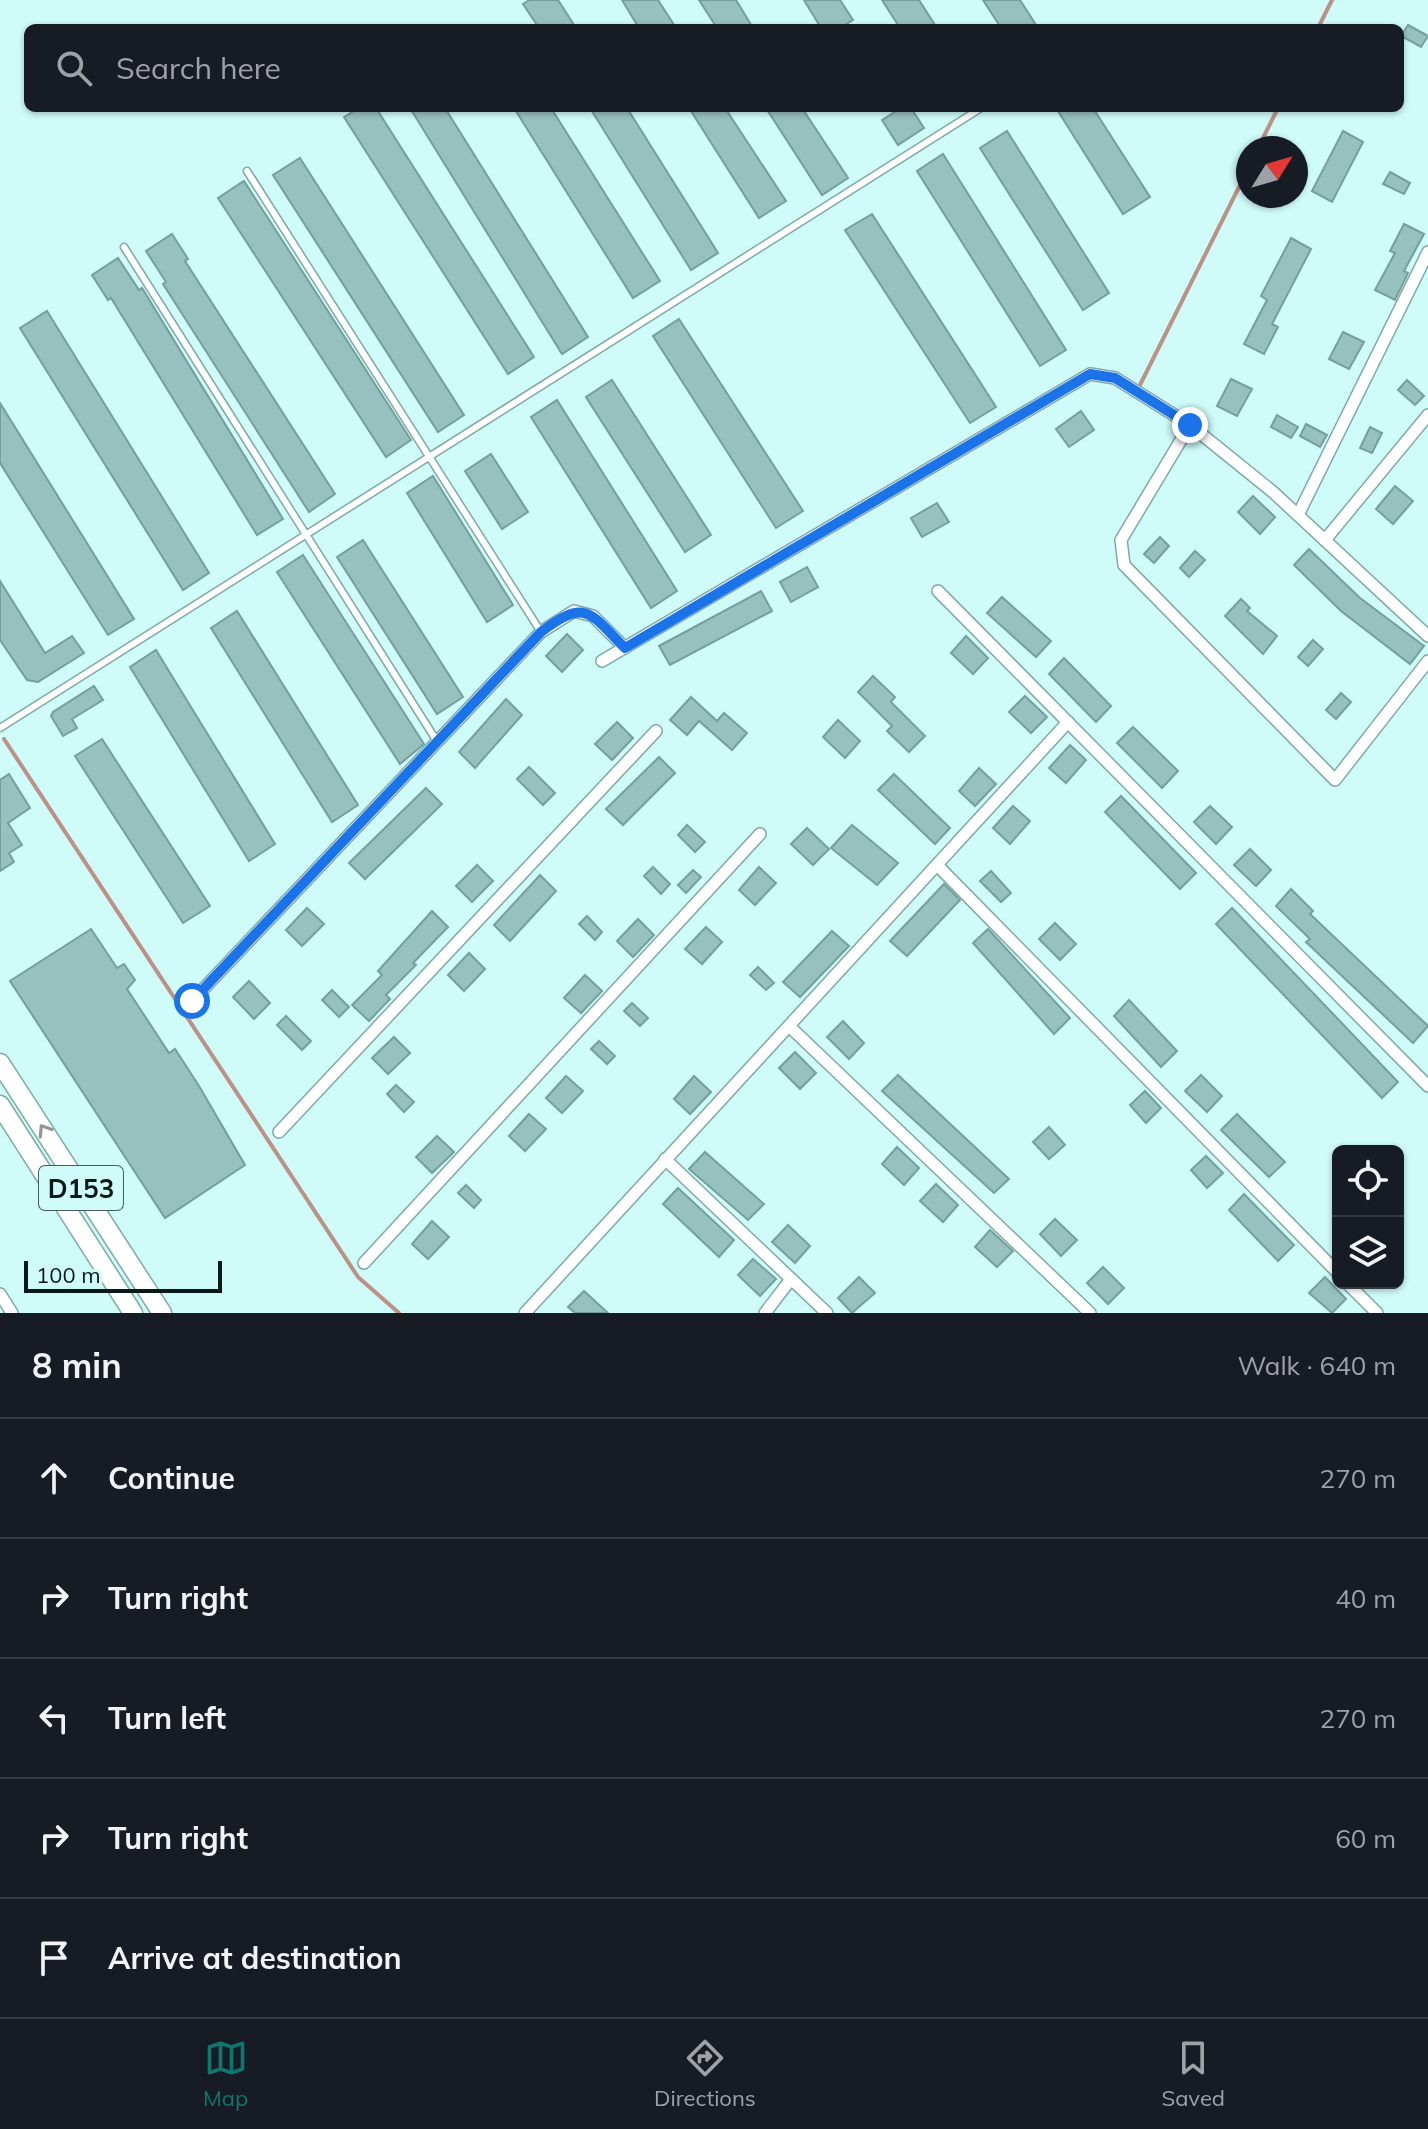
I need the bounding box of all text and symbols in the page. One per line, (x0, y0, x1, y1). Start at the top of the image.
search box (24, 24, 1404, 112)
icon: search (52, 46, 96, 90)
text: Search here (116, 49, 281, 87)
north arrow (1236, 136, 1308, 208)
route end (1172, 407, 1208, 443)
route start (174, 983, 210, 1019)
one-way arrow (38, 1124, 53, 1139)
map controls (1332, 1145, 1404, 1289)
button: locate (1332, 1145, 1404, 1217)
road number: D153 (39, 1166, 123, 1210)
button: layers (1332, 1217, 1404, 1289)
scale bar (24, 1257, 222, 1293)
text: 100 m (36, 1261, 101, 1289)
text: 8 min (32, 1344, 122, 1387)
text: Walk · 640 m (1237, 1349, 1396, 1382)
icon: ahead (32, 1456, 76, 1500)
text: Continue (108, 1459, 235, 1497)
text: 270 m (1320, 1462, 1396, 1495)
icon: right (32, 1576, 76, 1620)
text: Turn right (108, 1579, 248, 1617)
text: 40 m (1335, 1582, 1396, 1615)
icon: left (32, 1696, 76, 1740)
text: Turn left (108, 1699, 226, 1737)
text: 270 m (1320, 1702, 1396, 1735)
icon: right (32, 1816, 76, 1860)
text: Turn right (108, 1819, 248, 1857)
text: 60 m (1335, 1822, 1396, 1855)
icon: arrive (32, 1936, 76, 1980)
text: Arrive at destination (108, 1939, 402, 1977)
tab: Map (203, 2036, 248, 2112)
tab: Directions (654, 2036, 756, 2112)
tab: Saved (1162, 2036, 1225, 2112)

